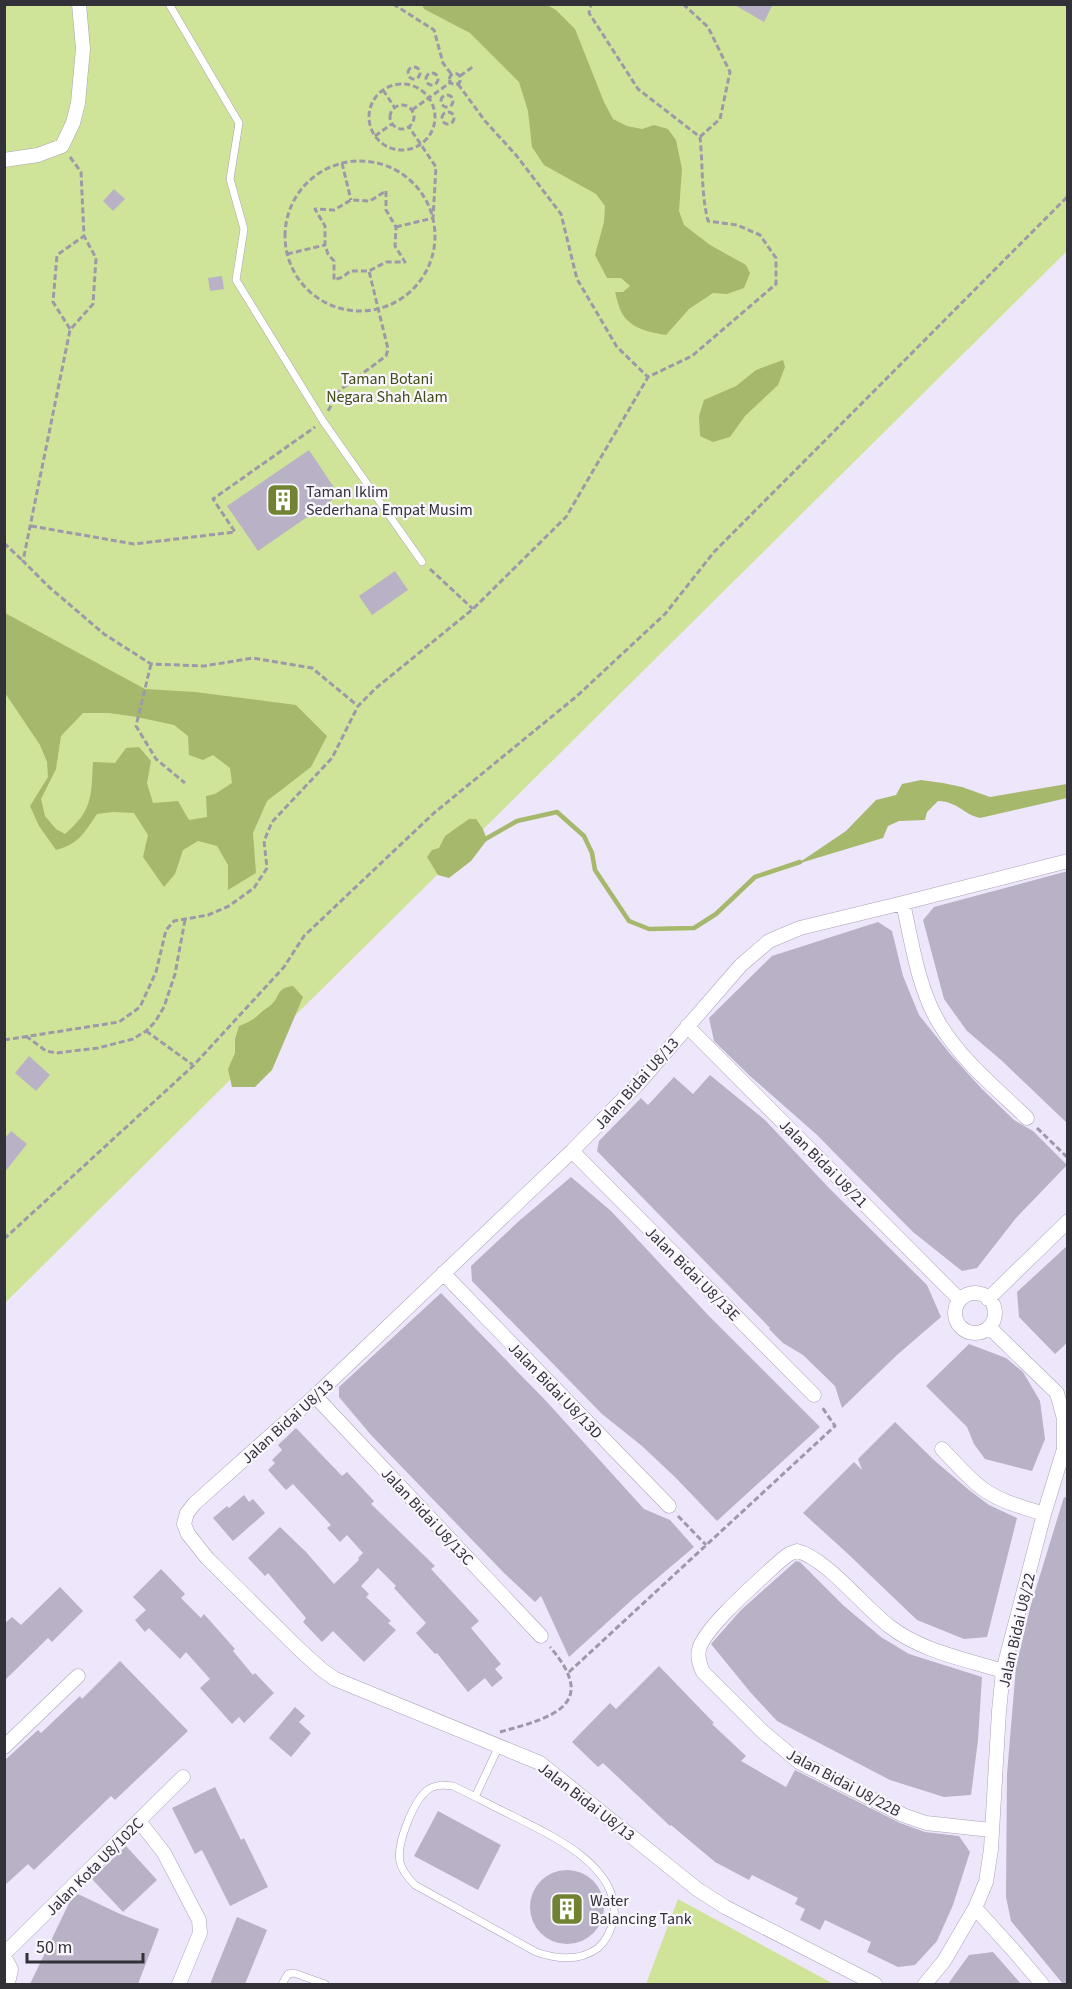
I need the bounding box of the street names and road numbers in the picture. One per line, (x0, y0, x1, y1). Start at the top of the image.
street label: Jalan Bidai U8/13 (589, 1033, 684, 1135)
street label: Jalan Bidai U8/21 (774, 1115, 872, 1213)
street label: Jalan Bidai U8/13E (640, 1222, 744, 1326)
street label: Jalan Bidai U8/13D (503, 1337, 607, 1444)
street label: Jalan Bidai U8/13 (237, 1374, 339, 1469)
street label: Jalan Bidai U8/13C (376, 1463, 478, 1570)
street label: Jalan Bidai U8/22 (993, 1571, 1041, 1690)
street label: Jalan Bidai U8/22B (783, 1743, 905, 1822)
street label: Jalan Bidai U8/13 (534, 1757, 639, 1847)
street label: Jalan Kota U8/102C (41, 1813, 149, 1921)

